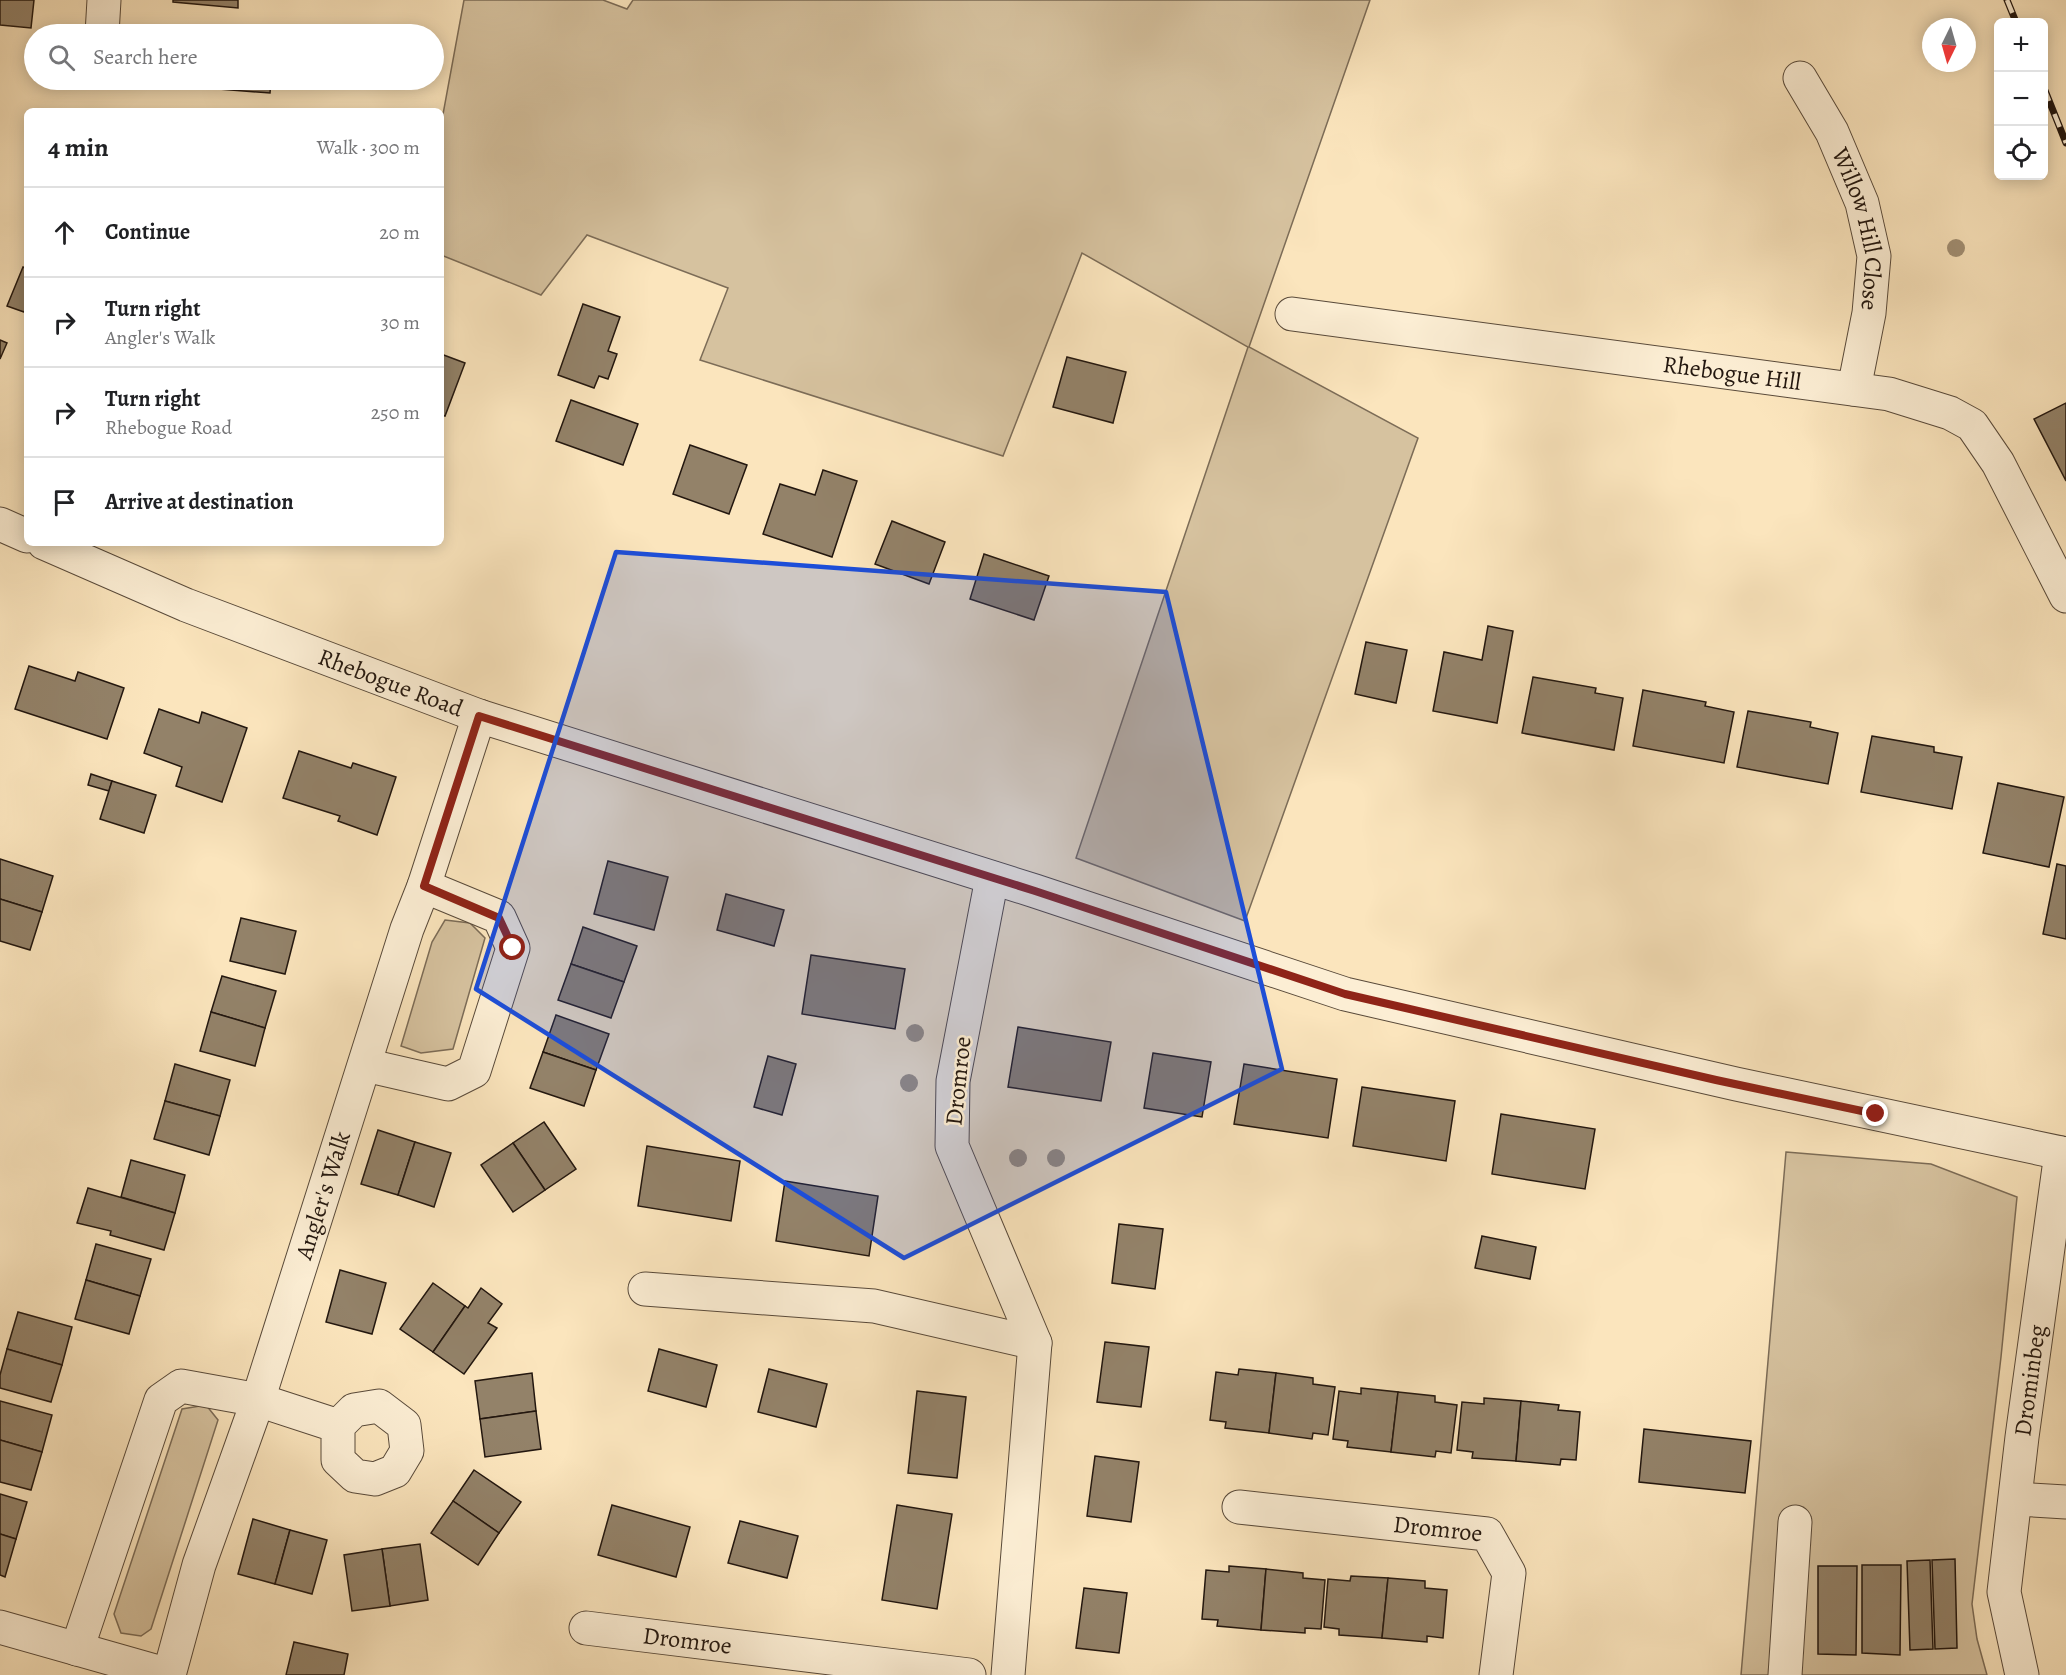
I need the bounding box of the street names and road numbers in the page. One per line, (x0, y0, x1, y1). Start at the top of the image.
street label: Willow Hill Close (1824, 142, 1890, 312)
street label: Rhebogue Hill (1661, 348, 1803, 398)
street label: Rhebogue Road (314, 641, 468, 725)
street label: Dromroe (937, 1035, 979, 1127)
street label: Angler's Walk (287, 1127, 358, 1264)
street label: Drominbeg (2006, 1323, 2053, 1438)
street label: Dromroe (1392, 1508, 1484, 1549)
street label: Dromroe (641, 1619, 734, 1662)

